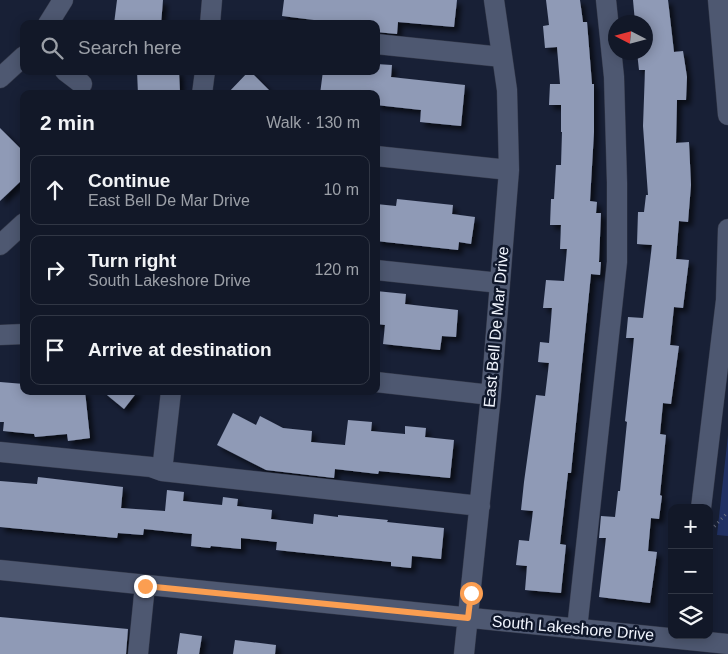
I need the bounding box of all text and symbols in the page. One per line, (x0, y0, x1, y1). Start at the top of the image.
north arrow (608, 15, 653, 60)
search box (20, 20, 380, 75)
icon: search (38, 34, 66, 62)
text: Search here (78, 37, 182, 58)
text: 2 min (40, 111, 95, 134)
text: Walk · 130 m (266, 114, 360, 131)
text: Continue (88, 170, 170, 191)
icon: ahead (41, 176, 69, 204)
text: 10 m (323, 181, 359, 198)
text: East Bell De Mar Drive (88, 192, 250, 209)
street label: East Bell De Mar Drive (480, 246, 512, 408)
text: Turn right (88, 250, 176, 271)
icon: right (41, 256, 69, 284)
text: 120 m (315, 261, 359, 278)
text: South Lakeshore Drive (88, 272, 251, 289)
icon: arrive (41, 336, 69, 364)
text: Arrive at destination (88, 339, 272, 360)
map controls (668, 504, 713, 639)
button: + (668, 504, 713, 549)
button: − (668, 549, 713, 594)
route end (134, 575, 157, 598)
route start (460, 582, 483, 605)
button: layers (668, 594, 713, 639)
street label: South Lakeshore Drive (491, 612, 655, 644)

